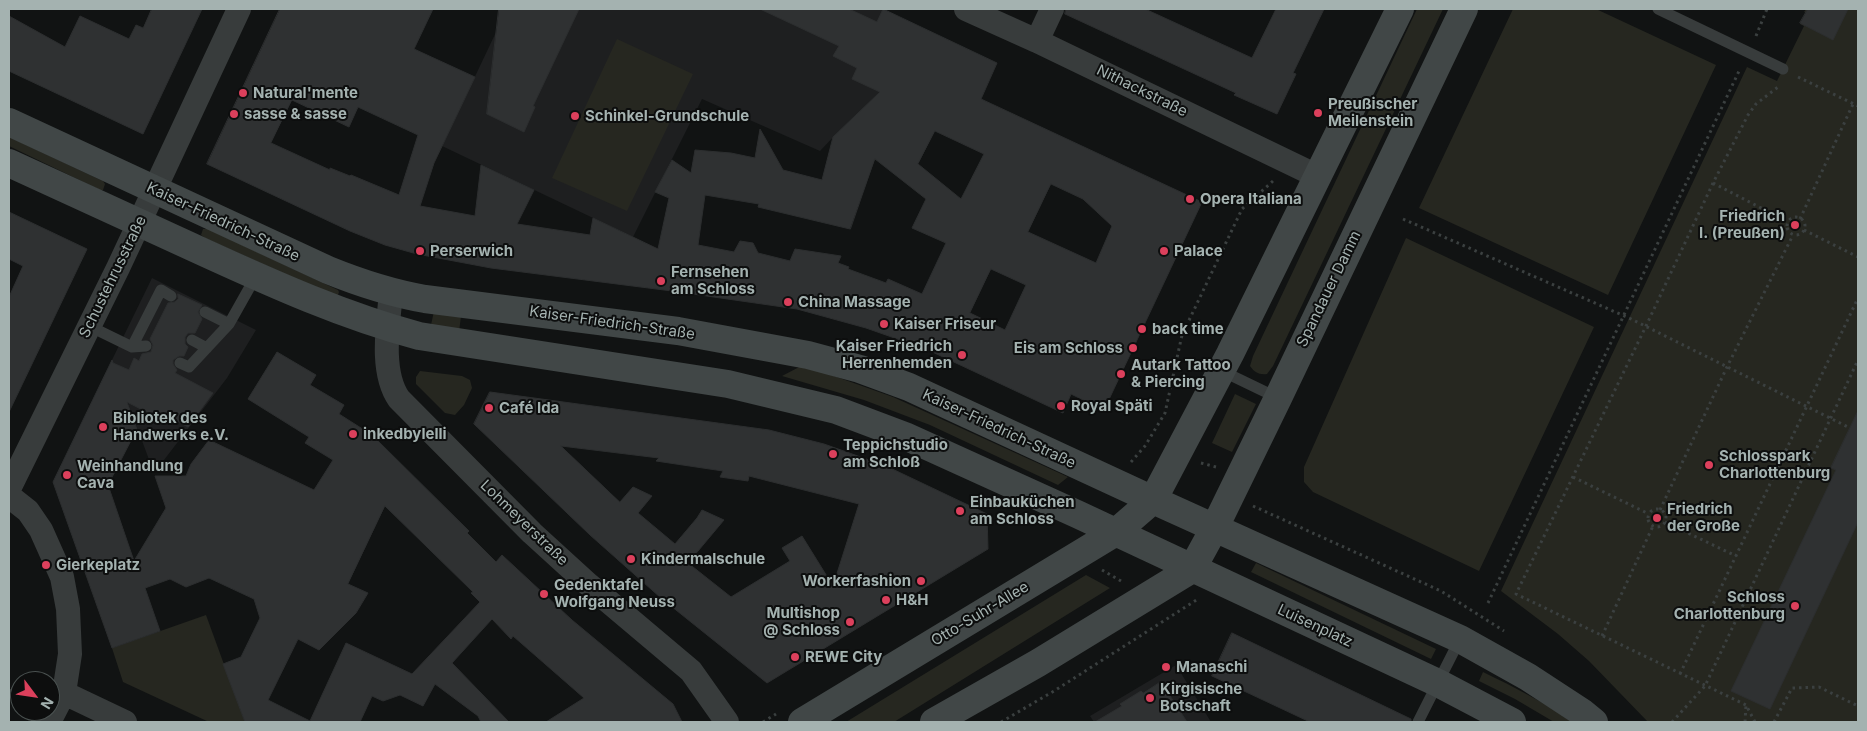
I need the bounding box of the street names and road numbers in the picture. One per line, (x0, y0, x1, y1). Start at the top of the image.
street label: Nithackstraße (1094, 61, 1190, 121)
street label: Kaiser-Friedrich-Straße (143, 179, 303, 265)
street label: Schustehrusstraße (76, 213, 150, 341)
street label: Spandauer Damm (1293, 228, 1365, 350)
street label: Kaiser-Friedrich-Straße (528, 302, 696, 344)
street label: Kaiser-Friedrich-Straße (919, 386, 1079, 472)
street label: Lohmeyerstraße (476, 476, 572, 570)
street label: Otto-Suhr-Allee (928, 578, 1032, 650)
street label: Luisenplatz (1275, 601, 1355, 651)

